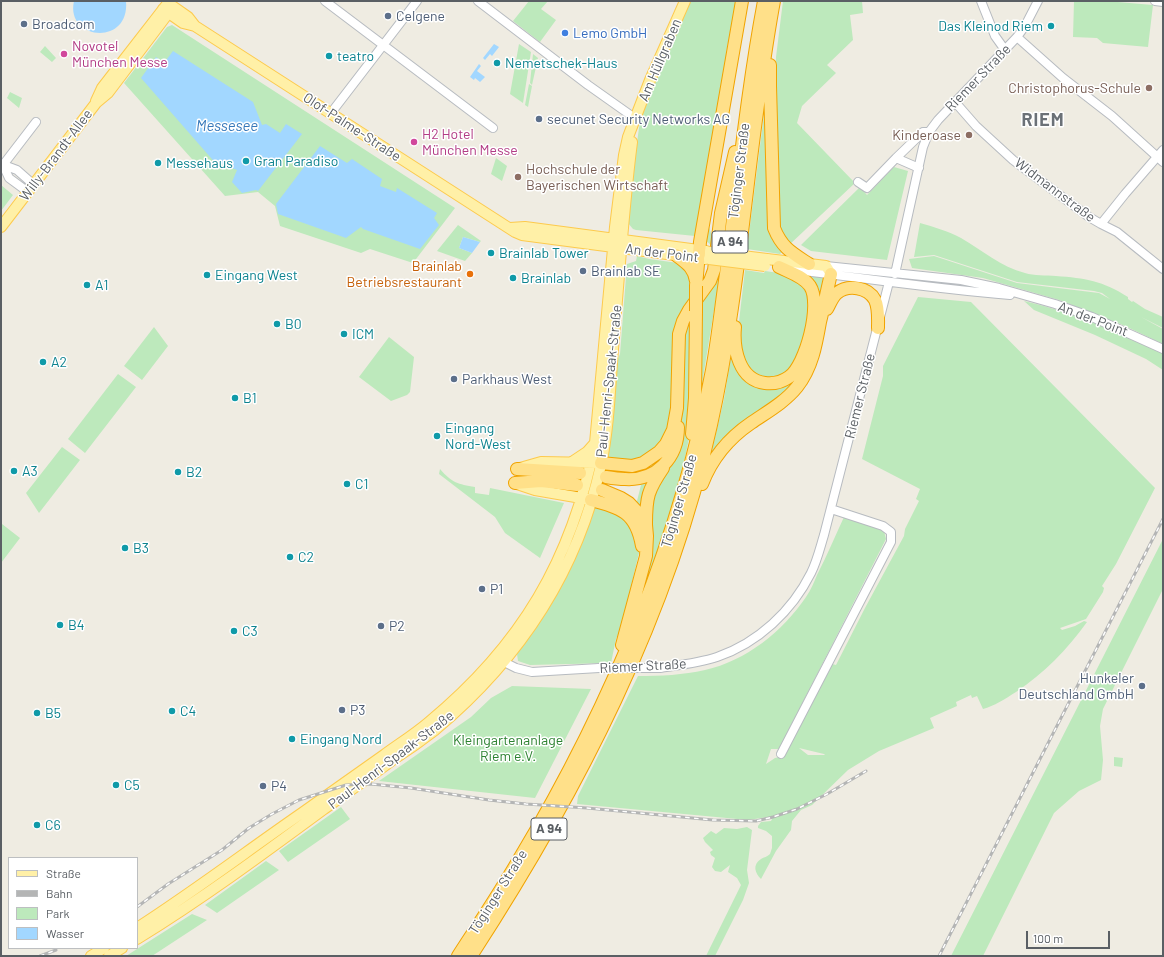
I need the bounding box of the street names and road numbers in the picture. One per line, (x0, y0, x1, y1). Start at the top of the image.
street label: Am Hüllgraben (635, 16, 685, 104)
street label: Riemer Straße (942, 41, 1014, 115)
street label: Olof-Palme-Straße (300, 89, 404, 165)
street label: Willy-Brandt-Allee (16, 106, 96, 204)
street label: Töginger Straße (725, 122, 753, 220)
street label: Widmannstraße (1011, 154, 1099, 226)
road number: A 94 (712, 231, 748, 253)
street label: An der Point (624, 240, 700, 266)
street label: An der Point (1056, 298, 1130, 340)
street label: Paul-Henri-Spaak-Straße (593, 304, 625, 458)
street label: Riemer Straße (841, 352, 879, 440)
street label: Töginger Straße (658, 452, 700, 550)
street label: Riemer Straße (599, 655, 687, 677)
street label: Paul-Henri-Spaak-Straße (325, 707, 457, 813)
road number: A 94 (531, 818, 567, 840)
street label: Töginger Straße (465, 847, 531, 937)

